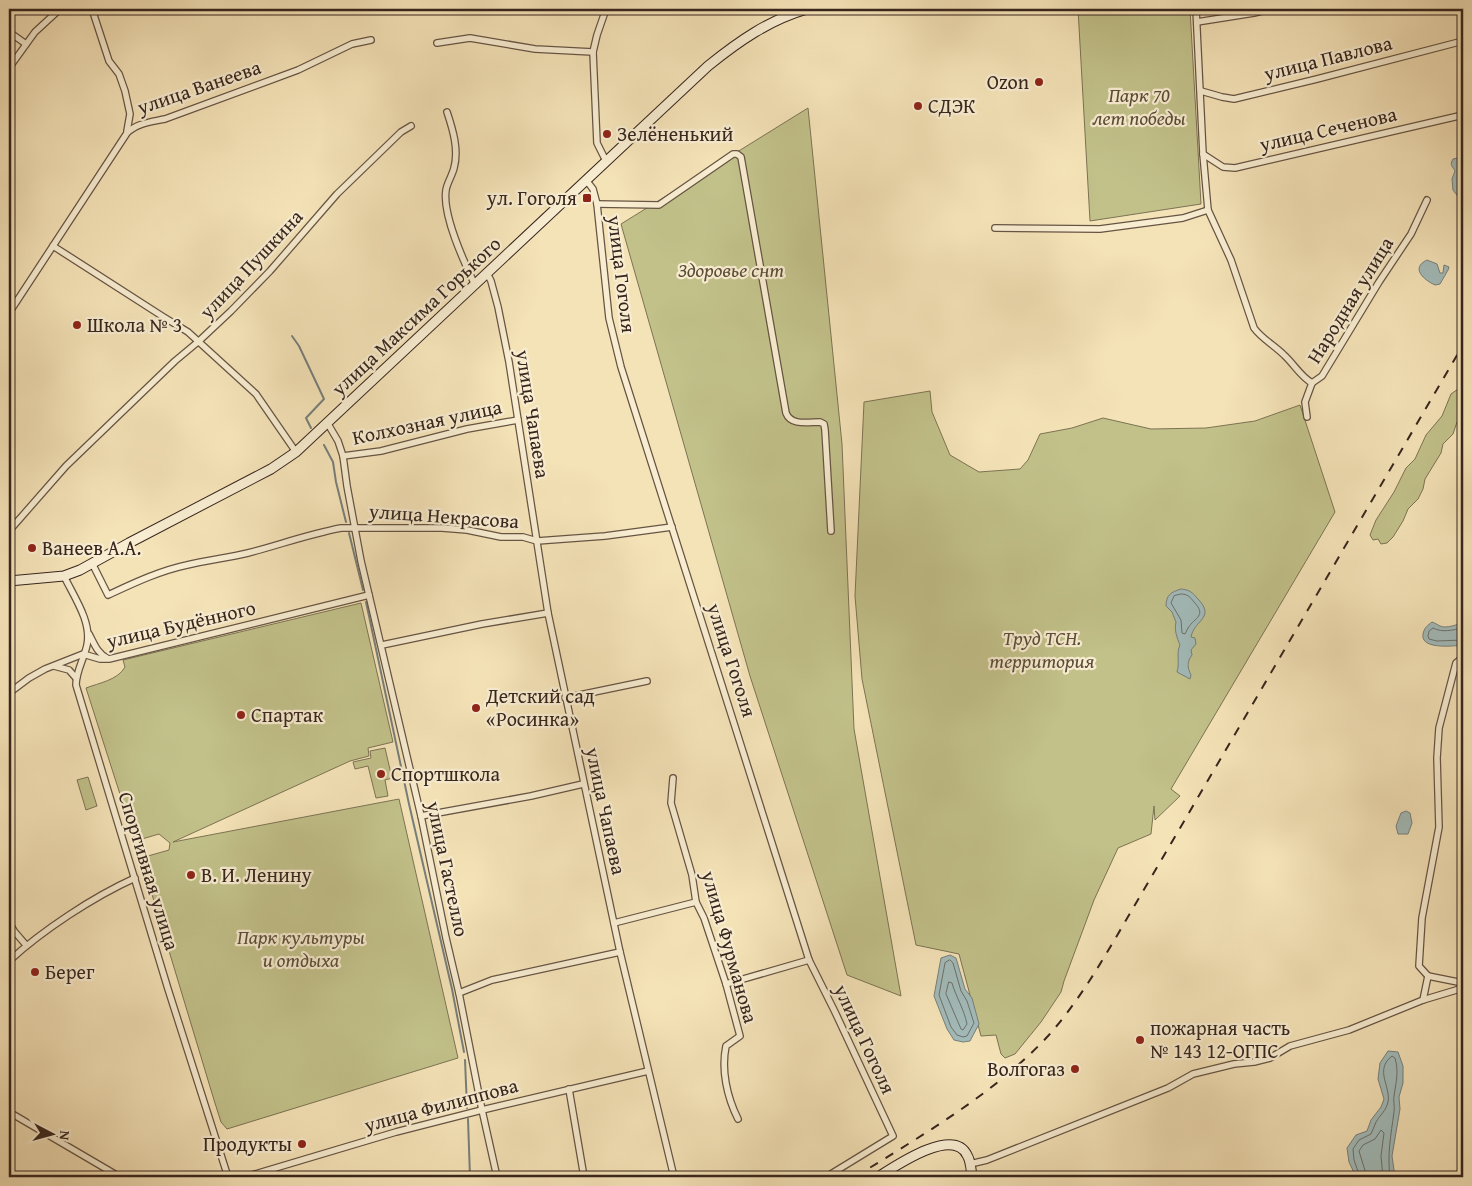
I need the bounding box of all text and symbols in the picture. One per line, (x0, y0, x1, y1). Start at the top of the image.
street label: улица Павлова (1260, 27, 1395, 88)
street label: улица Ванеева (132, 52, 265, 122)
place label: Ozon (987, 67, 1029, 96)
marker: Ozon (1033, 76, 1045, 88)
park label: Парк 70 лет победы (1092, 80, 1186, 132)
place label: СДЭК (928, 91, 976, 120)
street label: улица Сеченова (1256, 99, 1400, 159)
marker: СДЭК (912, 100, 924, 112)
place label: Зелёненький (617, 119, 734, 148)
marker: Зелёненький (601, 128, 613, 140)
place label: ул. Гоголя (486, 183, 577, 212)
marker: ул. Гоголя (581, 192, 593, 204)
street label: улица Пушкина (192, 202, 309, 326)
street label: улица Гоголя (601, 213, 644, 334)
street label: улица Максима Горького (324, 229, 507, 403)
street label: Народная улица (1299, 230, 1400, 369)
park label: Здоровье снт (678, 255, 785, 284)
place label: Школа № 3 (87, 310, 182, 339)
marker: Школа № 3 (71, 319, 83, 331)
street label: улица Чапаева (509, 347, 558, 481)
street label: Колхозная улица (349, 391, 505, 452)
street label: улица Некрасова (367, 496, 520, 535)
place label: Ванеев А.А. (42, 533, 141, 562)
marker: Ванеев А.А. (26, 542, 38, 554)
street label: улица Будённого (102, 592, 258, 655)
street label: улица Гоголя (700, 598, 765, 720)
park label: Труд ТСН. территория (989, 623, 1095, 675)
place label: Детский сад «Росинка» (485, 681, 595, 733)
place label: Спартак (251, 700, 324, 729)
marker: Детский сад «Росинка» (470, 702, 482, 714)
marker: Спартак (235, 709, 247, 721)
street label: улица Чапаева (579, 744, 634, 878)
place label: Спортшкола (391, 759, 501, 788)
marker: Спортшкола (375, 768, 387, 780)
street label: Спортивная улица (112, 788, 187, 954)
street label: улица Гастелло (420, 798, 477, 939)
place label: В. И. Ленину (201, 860, 312, 889)
street label: улица Фурманова (695, 866, 766, 1027)
marker: В. И. Ленину (185, 869, 197, 881)
park label: Парк культуры и отдыха (237, 922, 366, 974)
place label: Берег (45, 957, 95, 986)
marker: Берег (29, 966, 41, 978)
street label: улица Гоголя (827, 978, 904, 1098)
place label: пожарная часть № 143 12-ОГПС (1150, 1013, 1290, 1065)
marker: пожарная часть № 143 12-ОГПС (1134, 1034, 1146, 1046)
place label: Волгогаз (987, 1054, 1065, 1083)
marker: Волгогаз (1069, 1063, 1081, 1075)
street label: улица Филиппова (360, 1070, 521, 1139)
north arrow (28, 1108, 78, 1158)
place label: Продукты (203, 1129, 292, 1158)
text: N (54, 1130, 75, 1142)
marker: Продукты (296, 1138, 308, 1150)

